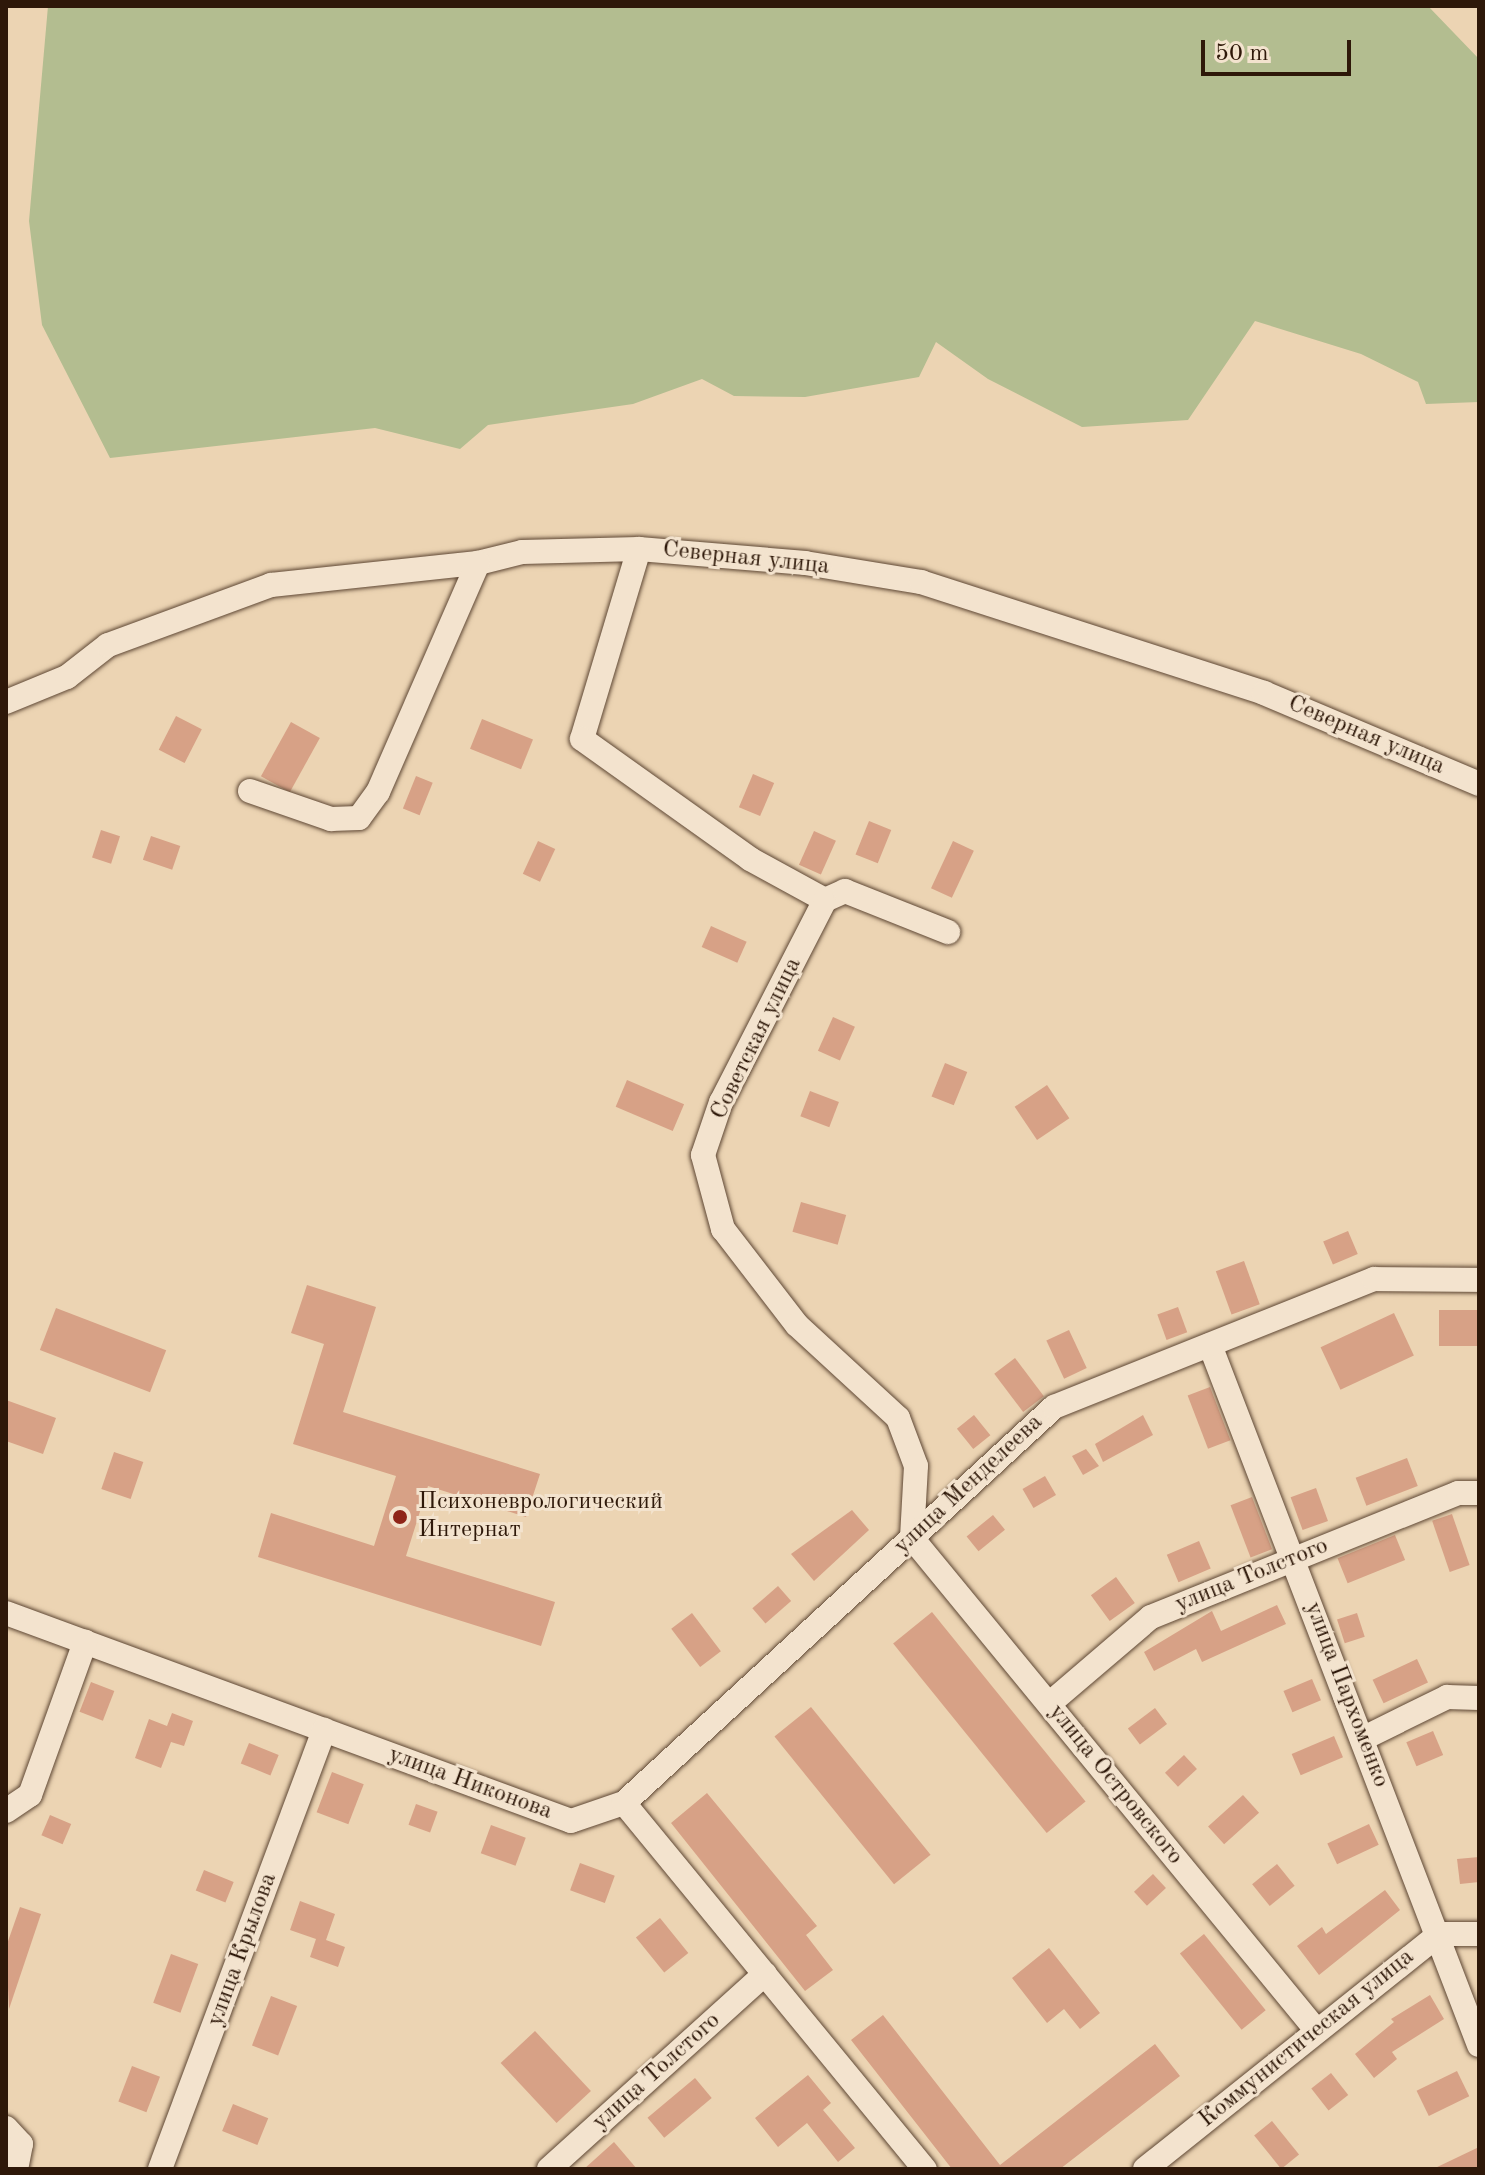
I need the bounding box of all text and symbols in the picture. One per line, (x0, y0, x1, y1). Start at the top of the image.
scale bar (1205, 24, 1355, 74)
text: 50 m (1215, 42, 1269, 66)
street label: Северная улица (661, 536, 831, 582)
street label: Северная улица (1283, 690, 1449, 782)
street label: Советская улица (705, 953, 809, 1125)
street label: улица Менделеева (889, 1409, 1049, 1561)
place label: Психоневрологический Интернат (418, 1489, 663, 1545)
marker: Психоневрологический Интернат (389, 1506, 411, 1528)
street label: улица Толстого (1171, 1532, 1333, 1620)
street label: улица Пархоменко (1297, 1598, 1395, 1792)
street label: улица Островского (1041, 1699, 1189, 1871)
street label: улица Никонова (384, 1741, 556, 1827)
street label: улица Крылова (202, 1869, 284, 2031)
street label: Коммунистическая улица (1194, 1943, 1420, 2135)
street label: улица Толстого (587, 2007, 727, 2137)

